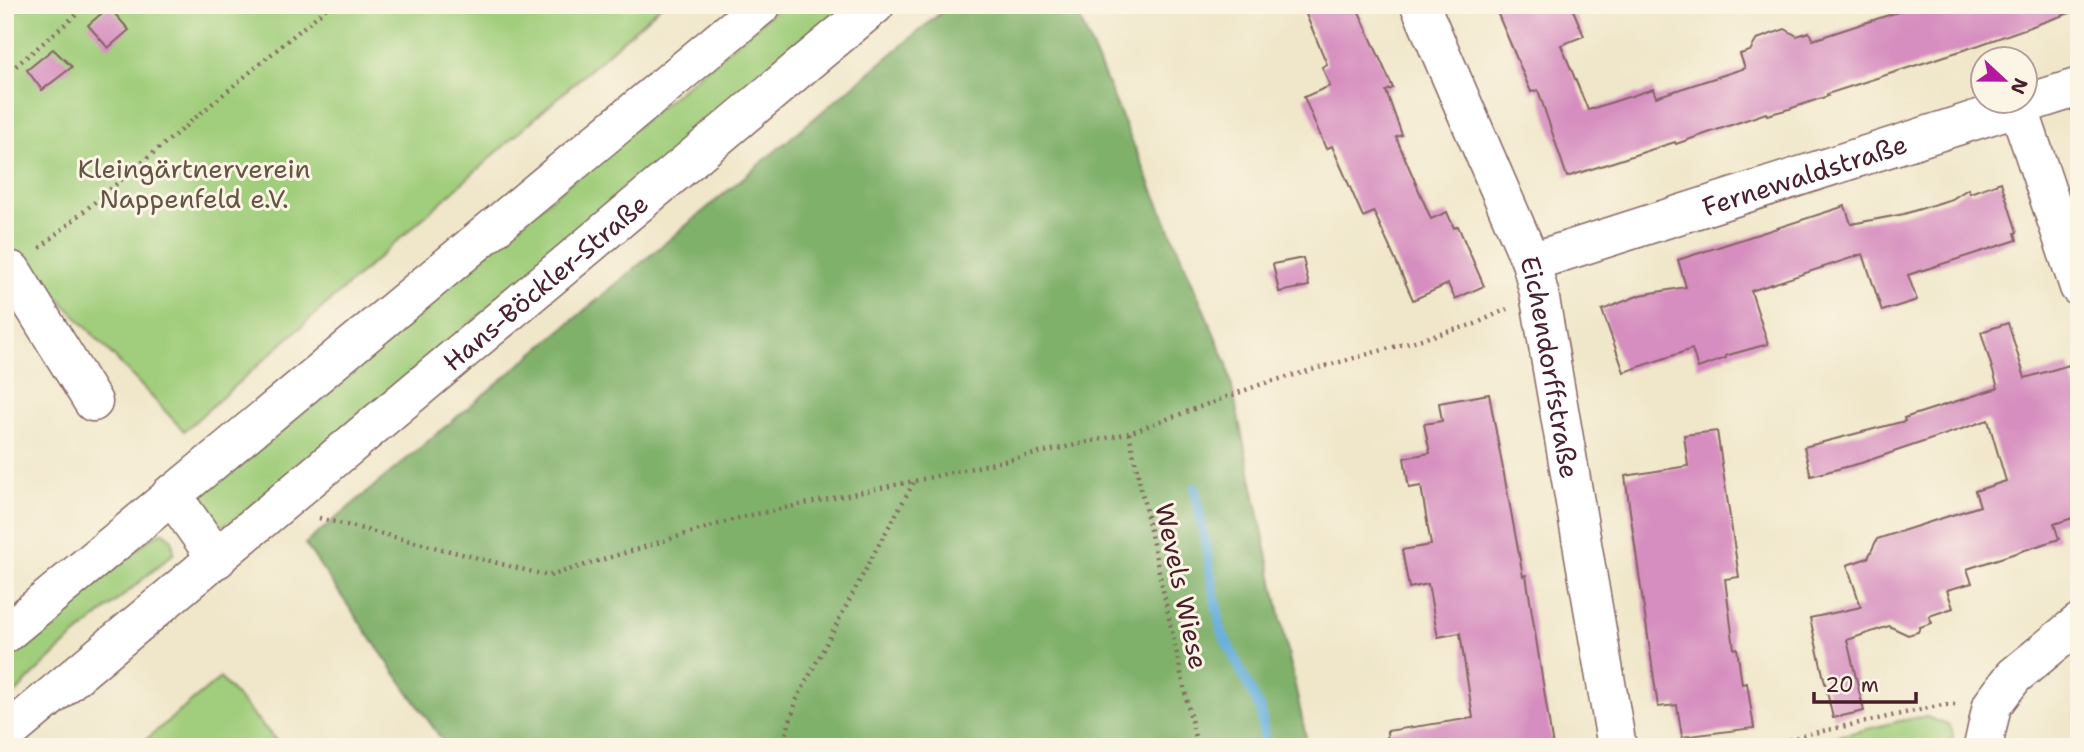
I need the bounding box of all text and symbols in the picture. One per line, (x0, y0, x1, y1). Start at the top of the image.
north arrow (1968, 46, 2038, 116)
text: N (2005, 75, 2034, 98)
street label: Fernewaldstraße (1698, 126, 1911, 224)
park label: Kleingärtnerverein Nappenfeld e.V. (77, 151, 311, 216)
street label: Hans-Böckler-Straße (435, 186, 655, 378)
street label: Eichendorffstraße (1513, 252, 1588, 481)
street label: Wevels Wiese (1147, 500, 1217, 672)
scale bar (1814, 661, 1916, 705)
text: 20 m (1825, 671, 1879, 699)

